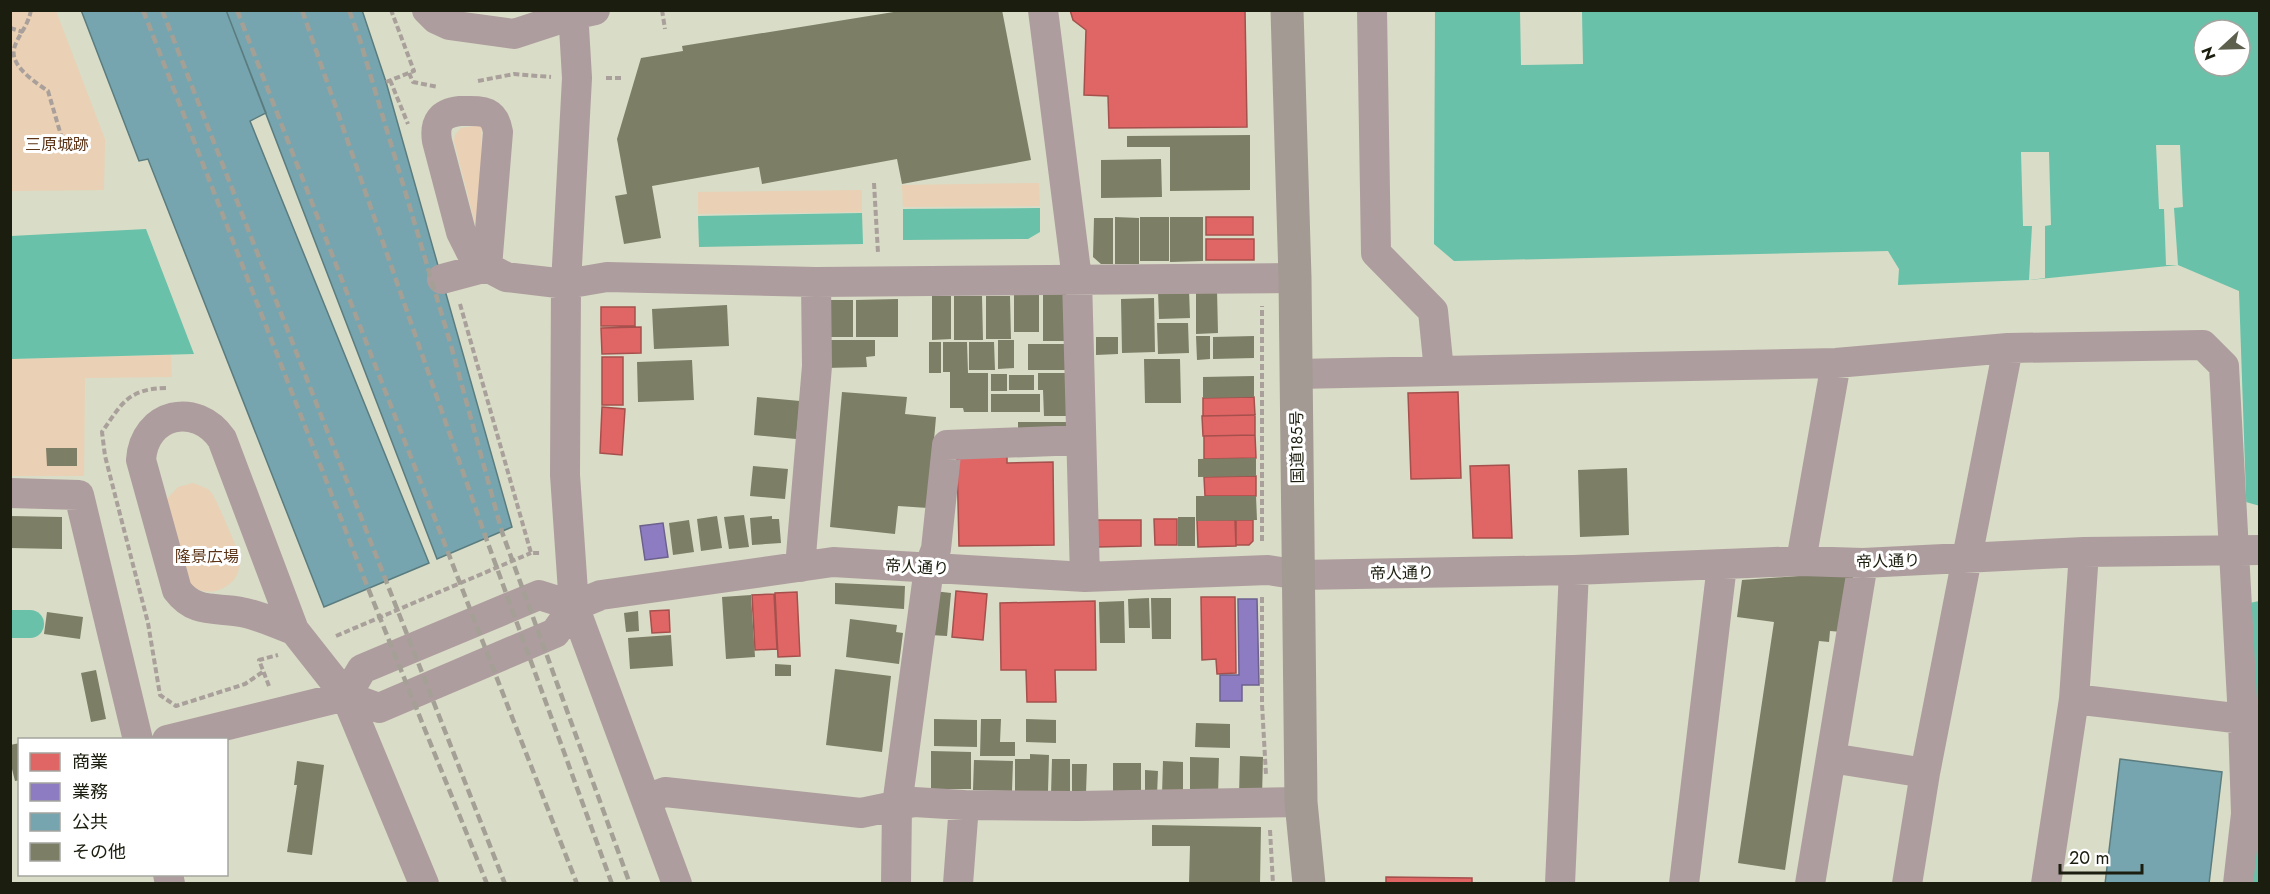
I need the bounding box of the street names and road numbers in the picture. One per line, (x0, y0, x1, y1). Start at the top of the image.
street label: 国道185号 (1285, 410, 1309, 484)
street label: 帝人通り (1856, 548, 1920, 574)
street label: 帝人通り (884, 554, 950, 580)
street label: 帝人通り (1370, 561, 1434, 585)

